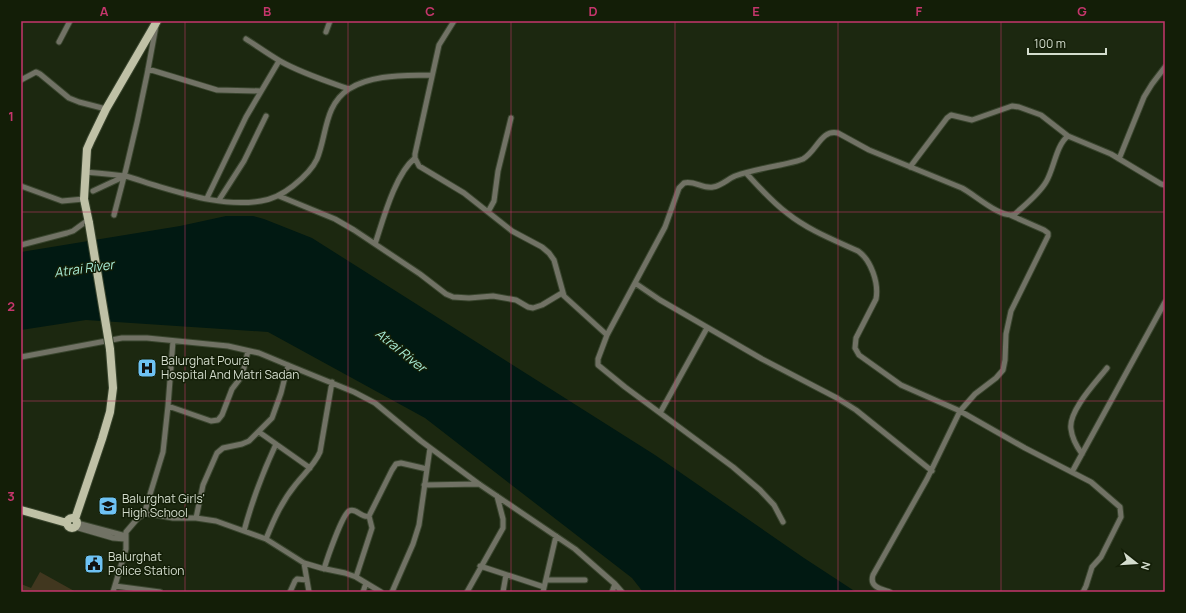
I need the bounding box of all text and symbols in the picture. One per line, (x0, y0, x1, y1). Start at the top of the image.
text: A (100, 2, 109, 20)
text: B (263, 2, 271, 20)
text: C (425, 2, 435, 20)
text: D (588, 2, 598, 20)
text: E (752, 2, 760, 20)
text: F (916, 2, 923, 20)
text: G (1077, 2, 1087, 20)
scale bar (1028, 30, 1106, 56)
text: 100 m (1034, 35, 1066, 52)
text: 1 (8, 107, 14, 125)
water label: Atrai River (53, 255, 117, 281)
text: 2 (7, 297, 15, 315)
water label: Atrai River (372, 324, 432, 377)
place label: Balurghat Poura Hospital And Matri Sadan (161, 352, 299, 383)
hospital icon: Balurghat Poura Hospital And Matri Sadan (136, 357, 158, 379)
text: 3 (7, 487, 15, 505)
place label: Balurghat Girls' High School (122, 490, 205, 521)
school or university icon: Balurghat Girls' High School (97, 495, 119, 517)
north arrow (1116, 543, 1156, 583)
place label: Balurghat Police Station (108, 548, 185, 579)
public building icon: Balurghat Police Station (83, 553, 105, 575)
text: N (1138, 560, 1154, 572)

